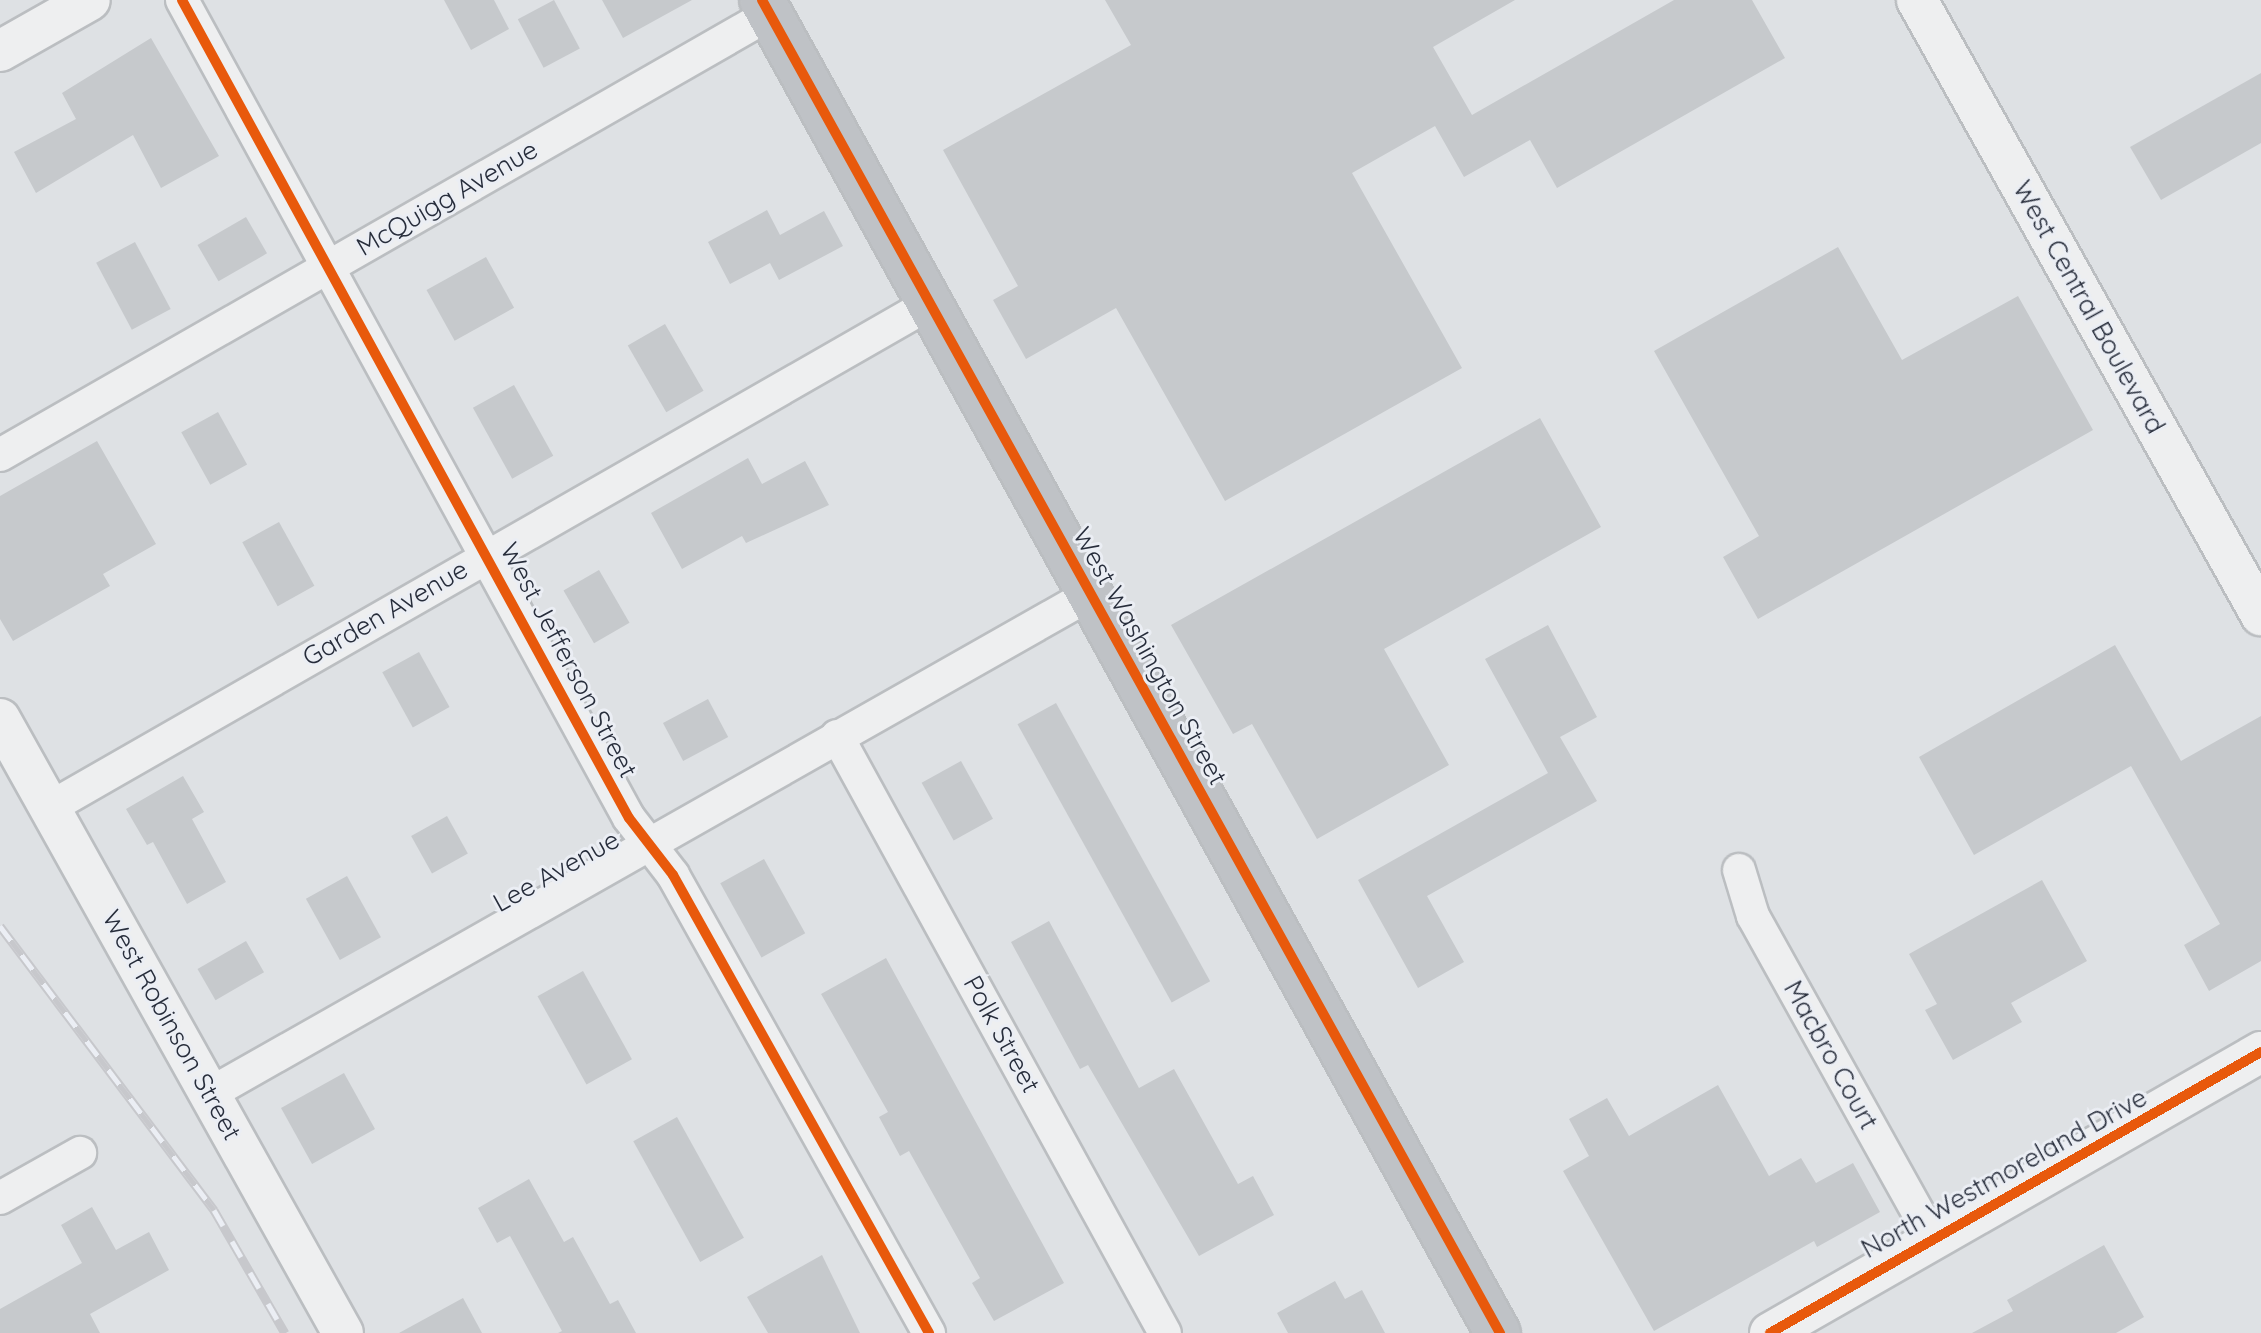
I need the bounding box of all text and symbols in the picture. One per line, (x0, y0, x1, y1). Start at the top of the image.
street label: McQuigg Avenue (351, 134, 543, 262)
street label: West Central Boulevard (2007, 175, 2171, 439)
street label: West Washington Street (1066, 522, 1234, 790)
street label: West Jefferson Street (494, 537, 644, 783)
street label: Garden Avenue (297, 553, 473, 673)
street label: Lee Avenue (488, 824, 624, 918)
street label: West Robinson Street (96, 905, 248, 1145)
street label: Polk Street (957, 970, 1047, 1098)
street label: Macbro Court (1777, 975, 1885, 1135)
street label: North Westmoreland Drive (1856, 1081, 2152, 1265)

